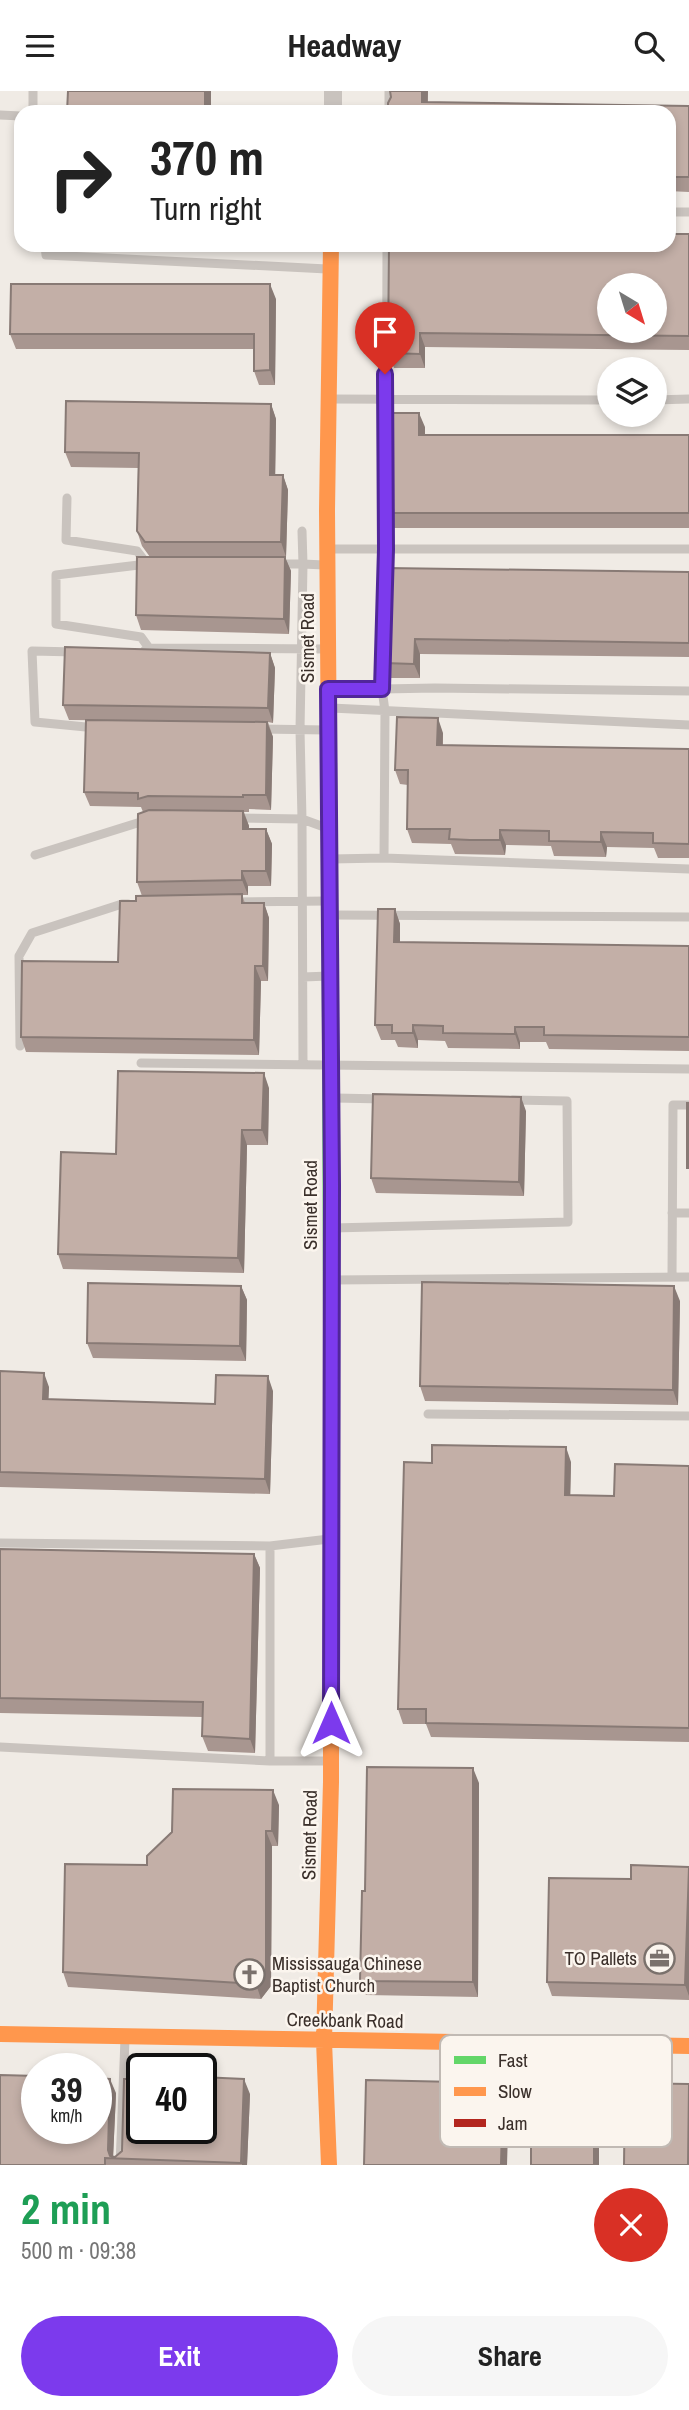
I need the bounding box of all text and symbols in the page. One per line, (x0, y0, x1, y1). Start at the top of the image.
text: Headway (288, 24, 401, 67)
icon: menu (21, 27, 59, 65)
icon: search (630, 27, 668, 65)
text: 370 m (150, 124, 264, 190)
icon: right (35, 133, 126, 224)
text: Turn right (150, 187, 262, 230)
north arrow (597, 273, 667, 343)
map controls (597, 273, 667, 427)
pin (355, 302, 415, 374)
icon: arrive (366, 313, 404, 351)
button: layers (597, 357, 667, 427)
street label: Sismet Road (294, 593, 320, 683)
street label: Sismet Road (297, 1160, 323, 1250)
position arrow (294, 1686, 368, 1760)
street label: Sismet Road (295, 1790, 323, 1880)
office icon: TO Pallets (643, 1941, 677, 1975)
place label: TO Pallets (565, 1945, 637, 1971)
place label: Mississauga Chinese Baptist Church (272, 1950, 422, 1998)
church icon: Mississauga Chinese Baptist Church (232, 1957, 266, 1991)
street label: Creekbank Road (286, 2006, 404, 2034)
legend (440, 2035, 672, 2147)
text: Fast (498, 2047, 528, 2073)
speed limit sign: 40 (126, 2053, 217, 2144)
text: 39 (51, 2066, 82, 2113)
text: Slow (498, 2078, 533, 2104)
text: km/h (51, 2103, 83, 2128)
text: Jam (498, 2110, 527, 2136)
text: 2 min (21, 2181, 111, 2237)
button: close (594, 2188, 668, 2262)
text: 500 m · 09:38 (21, 2235, 136, 2266)
button: Exit (21, 2316, 338, 2396)
button: Share (352, 2316, 668, 2396)

